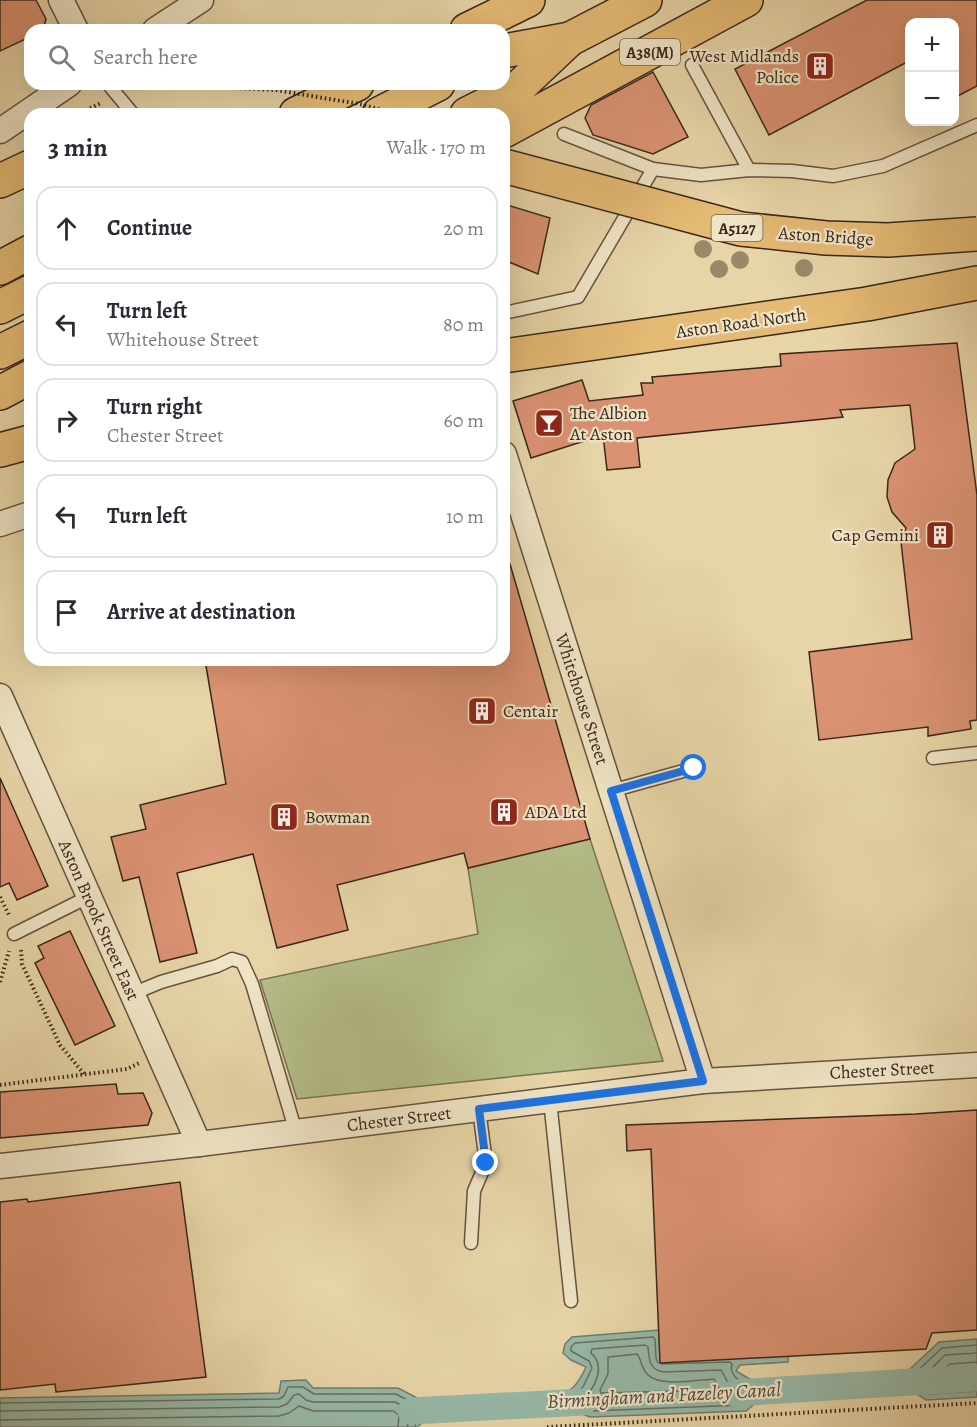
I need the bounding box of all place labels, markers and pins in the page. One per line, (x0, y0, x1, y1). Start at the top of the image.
place label: West Midlands Police (688, 44, 799, 89)
building icon: West Midlands Police (804, 50, 836, 82)
place label: The Albion At Aston (569, 401, 647, 446)
bar icon: The Albion At Aston (533, 407, 565, 439)
building icon: Cap Gemini (924, 519, 956, 551)
place label: Cap Gemini (832, 523, 919, 547)
building icon: Centair (466, 695, 498, 727)
place label: Centair (503, 699, 558, 723)
building icon: ADA Ltd (488, 796, 520, 828)
place label: ADA Ltd (524, 800, 587, 824)
building icon: Bowman (268, 801, 300, 833)
place label: Bowman (305, 805, 370, 829)

